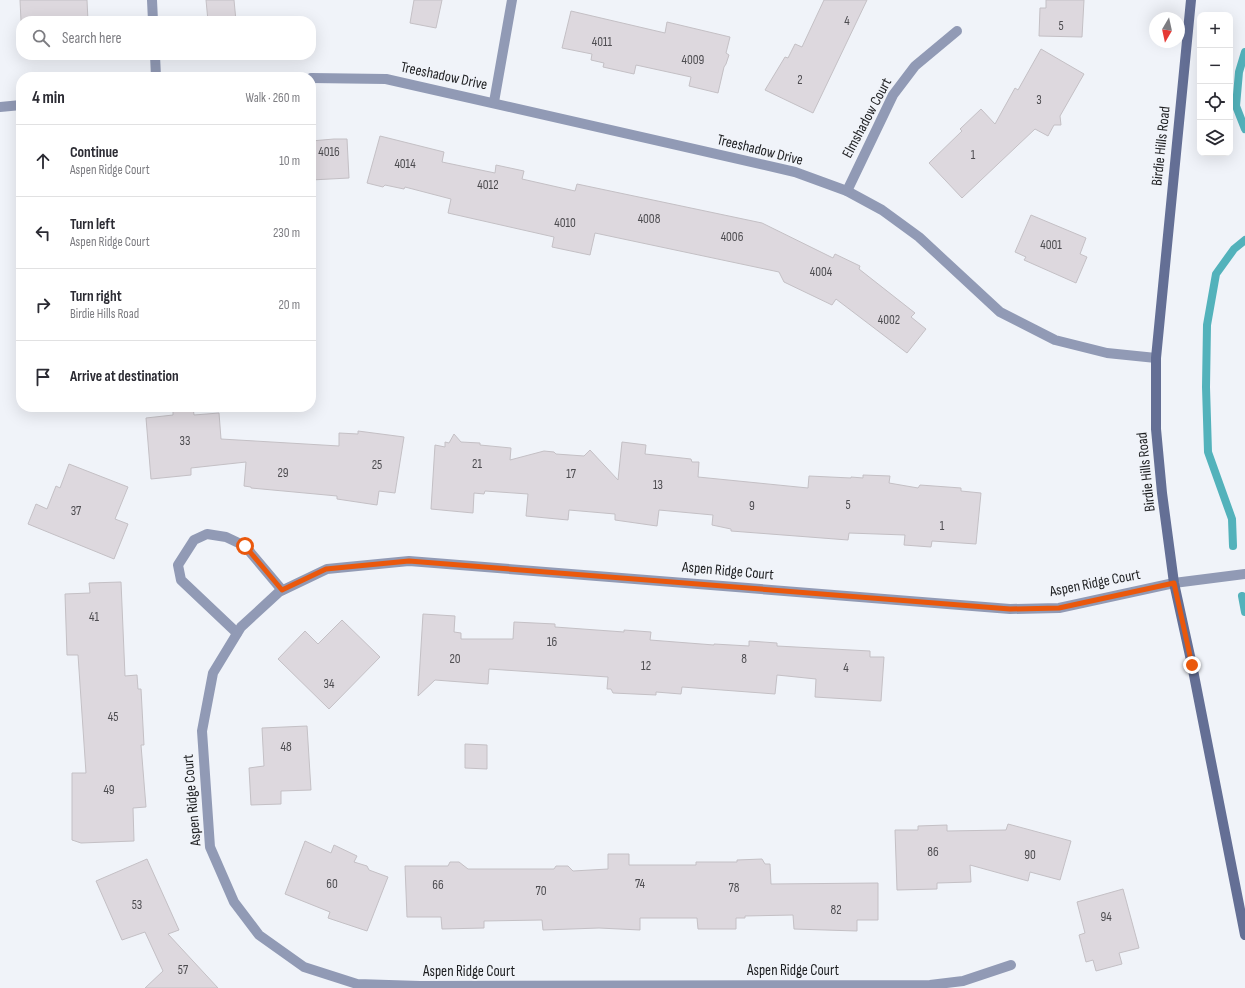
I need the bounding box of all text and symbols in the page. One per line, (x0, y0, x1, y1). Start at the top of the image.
north arrow (1149, 12, 1185, 48)
map controls (1197, 12, 1233, 156)
button: + (1197, 12, 1233, 48)
house number: 4 (844, 13, 850, 29)
search box (16, 16, 316, 60)
house number: 5 (1058, 18, 1064, 34)
icon: search (30, 27, 52, 49)
text: Search here (62, 29, 122, 48)
house number: 4011 (592, 34, 613, 50)
button: − (1197, 48, 1233, 84)
house number: 4009 (682, 52, 705, 68)
street label: Treeshadow Drive (399, 58, 489, 94)
house number: 2 (797, 72, 803, 88)
street label: Elmshadow Court (838, 74, 896, 161)
button: locate (1197, 84, 1233, 120)
text: 4 min (32, 88, 65, 108)
text: Walk · 260 m (246, 90, 300, 106)
house number: 3 (1036, 92, 1042, 108)
street label: Birdie Hills Road (1147, 105, 1175, 187)
button: layers (1197, 120, 1233, 156)
street label: Treeshadow Drive (715, 130, 805, 170)
text: Continue (70, 143, 119, 162)
house number: 4016 (318, 144, 340, 160)
house number: 1 (971, 147, 976, 163)
icon: ahead (32, 150, 54, 172)
text: 10 m (279, 153, 300, 169)
house number: 4014 (394, 156, 416, 172)
text: Aspen Ridge Court (70, 162, 150, 178)
house number: 4012 (477, 177, 499, 193)
house number: 4008 (638, 211, 661, 227)
text: Turn left (70, 215, 115, 234)
house number: 4010 (554, 215, 576, 231)
icon: left (32, 222, 54, 244)
text: 230 m (273, 225, 300, 241)
house number: 4006 (721, 229, 744, 245)
text: Aspen Ridge Court (70, 234, 150, 250)
house number: 4001 (1040, 237, 1062, 253)
house number: 4004 (810, 264, 833, 280)
text: Turn right (70, 287, 122, 306)
icon: right (32, 294, 54, 316)
text: 20 m (278, 297, 300, 313)
text: Birdie Hills Road (70, 306, 139, 322)
house number: 4002 (878, 312, 900, 328)
icon: arrive (32, 366, 54, 388)
text: Arrive at destination (70, 367, 179, 386)
street label: Birdie Hills Road (1132, 431, 1160, 513)
house number: 33 (180, 433, 190, 449)
house number: 21 (472, 456, 482, 472)
house number: 25 (372, 457, 382, 473)
house number: 29 (277, 465, 289, 481)
house number: 17 (566, 466, 577, 482)
house number: 13 (653, 477, 663, 493)
house number: 5 (845, 497, 851, 513)
house number: 9 (749, 498, 755, 514)
house number: 37 (71, 503, 82, 519)
house number: 1 (940, 518, 945, 534)
route start (236, 537, 254, 555)
street label: Aspen Ridge Court (680, 557, 775, 585)
street label: Aspen Ridge Court (1047, 565, 1142, 601)
house number: 41 (89, 609, 99, 625)
house number: 16 (547, 634, 557, 650)
house number: 20 (449, 651, 461, 667)
house number: 8 (741, 651, 747, 667)
route end (1183, 656, 1201, 674)
house number: 12 (641, 658, 651, 674)
house number: 4 (843, 660, 849, 676)
house number: 34 (324, 676, 335, 692)
house number: 45 (108, 709, 118, 725)
house number: 48 (280, 739, 292, 755)
street label: Aspen Ridge Court (178, 753, 206, 848)
house number: 49 (103, 782, 115, 798)
house number: 86 (927, 844, 939, 860)
house number: 90 (1024, 847, 1036, 863)
house number: 60 (326, 876, 338, 892)
house number: 74 (635, 876, 646, 892)
house number: 66 (432, 877, 444, 893)
house number: 78 (729, 880, 740, 896)
house number: 70 (536, 883, 547, 899)
house number: 53 (132, 897, 142, 913)
house number: 82 (830, 902, 842, 918)
house number: 94 (1100, 909, 1112, 925)
street label: Aspen Ridge Court (746, 961, 839, 980)
house number: 57 (178, 962, 189, 978)
street label: Aspen Ridge Court (422, 962, 515, 981)

